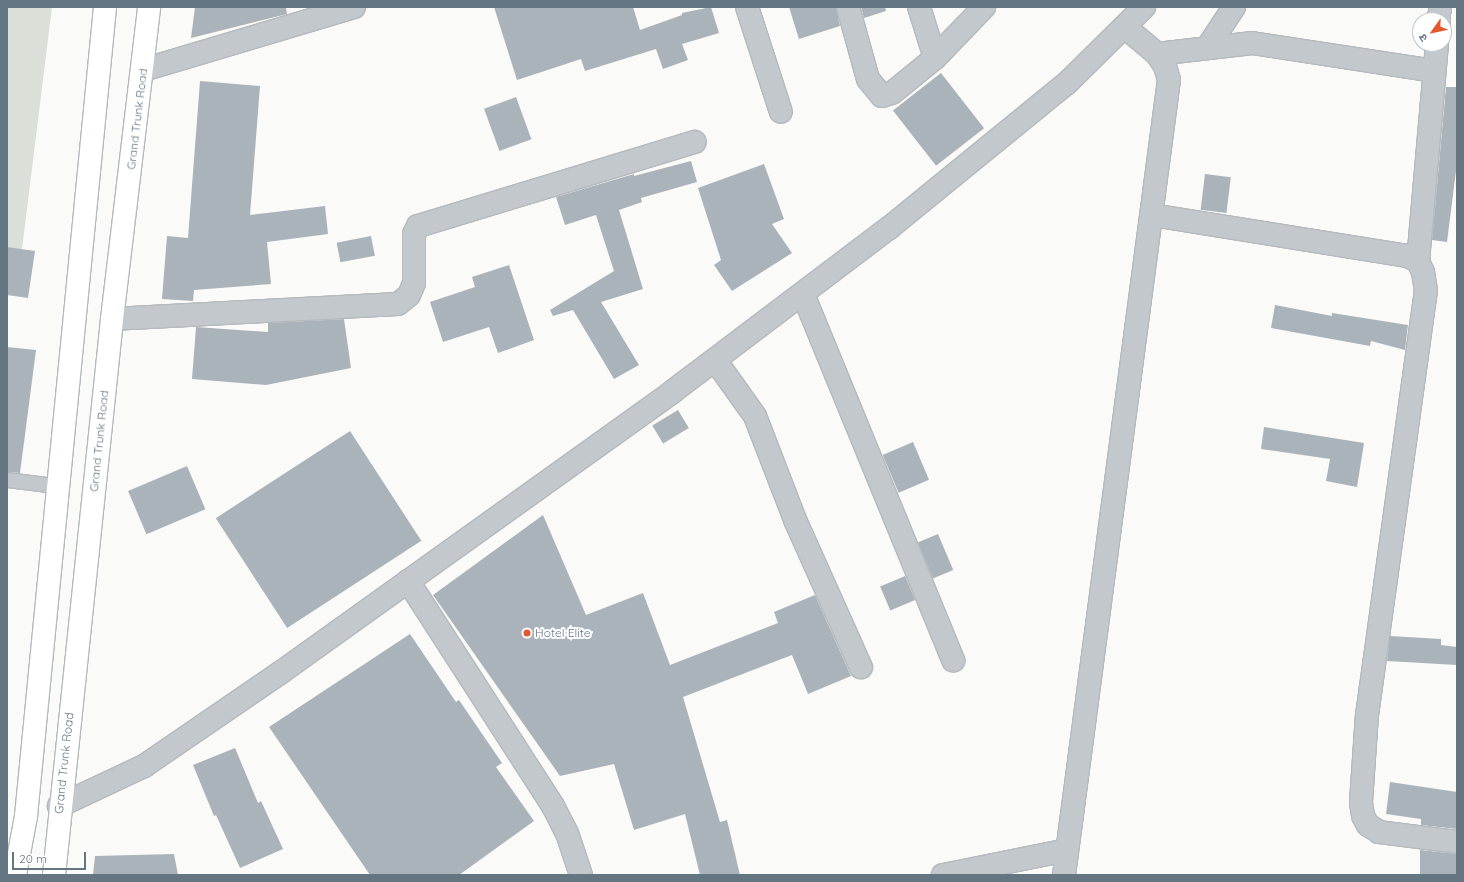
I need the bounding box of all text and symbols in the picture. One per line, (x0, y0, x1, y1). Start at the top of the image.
north arrow (1412, 12, 1452, 52)
text: उ (1415, 31, 1430, 45)
street label: Grand Trunk Road (124, 68, 150, 170)
street label: Grand Trunk Road (87, 390, 111, 492)
place label: Hotel Elite (535, 626, 591, 640)
marker: Hotel Elite (522, 628, 532, 638)
street label: Grand Trunk Road (52, 712, 76, 814)
scale bar (14, 844, 88, 870)
text: 20 m (19, 851, 47, 866)

